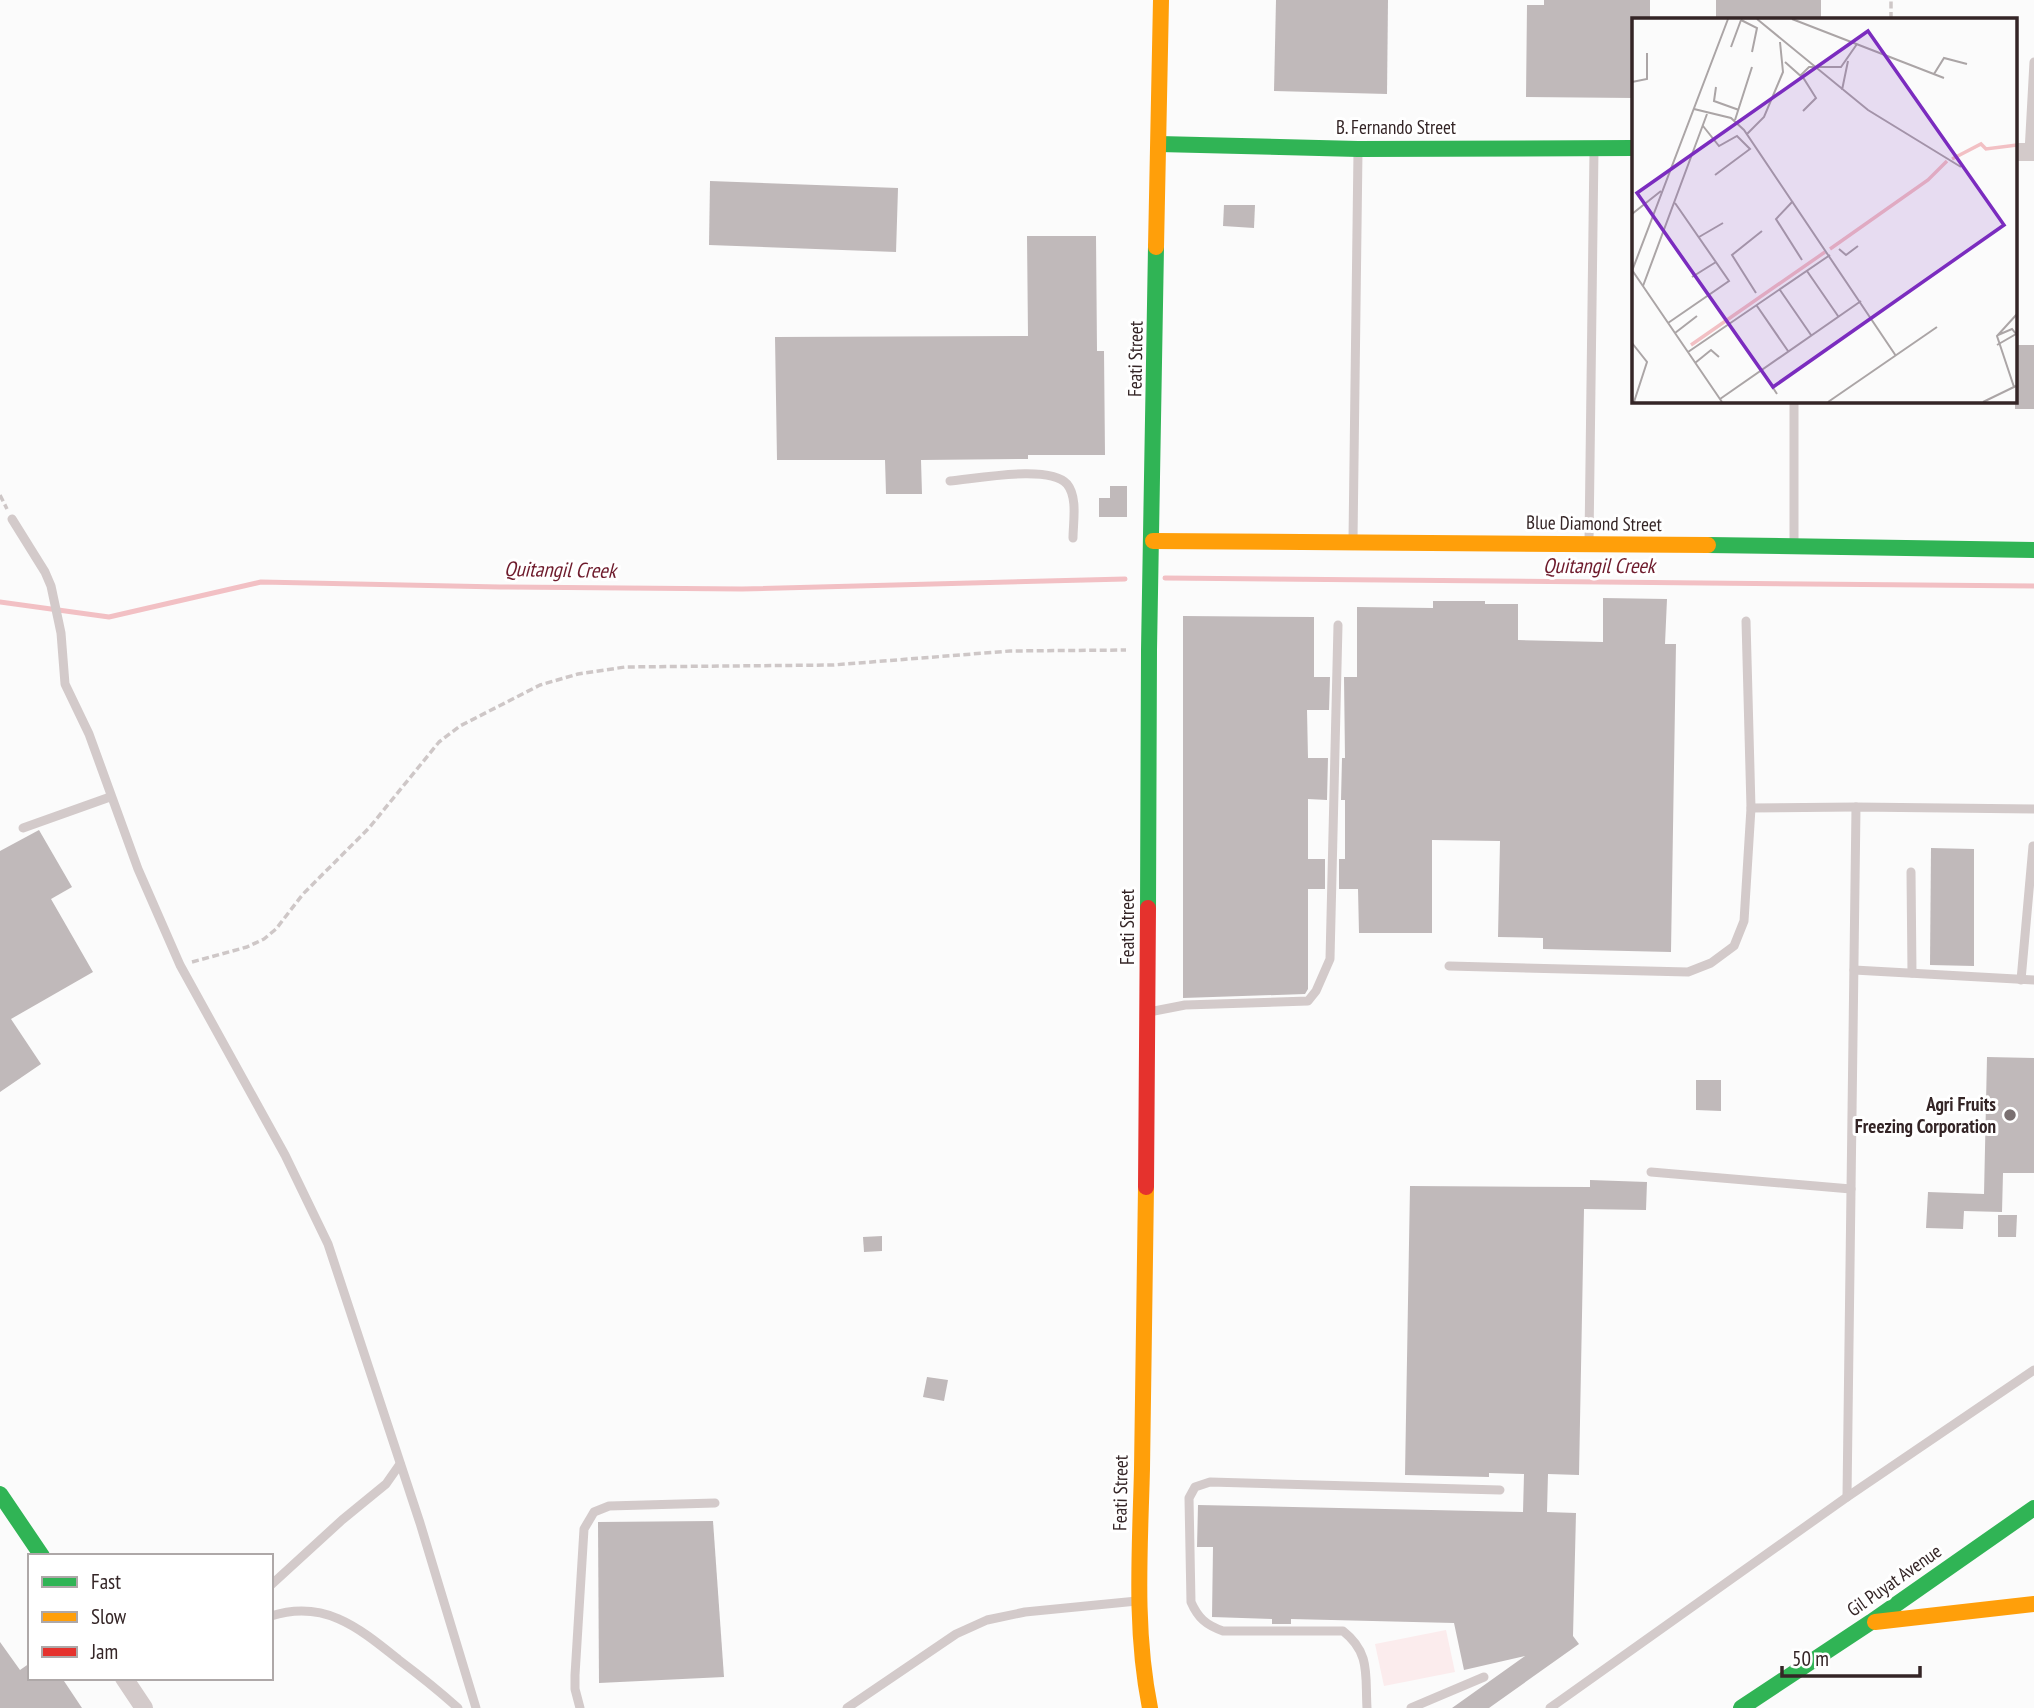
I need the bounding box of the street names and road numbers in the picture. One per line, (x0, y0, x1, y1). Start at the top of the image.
street label: B. Fernando Street (1336, 115, 1457, 139)
street label: Feati Street (1122, 320, 1148, 397)
street label: Blue Diamond Street (1526, 510, 1663, 536)
street label: Feati Street (1115, 888, 1139, 965)
street label: Feati Street (1107, 1454, 1133, 1531)
street label: Gil Puyat Avenue (1842, 1539, 1946, 1621)

